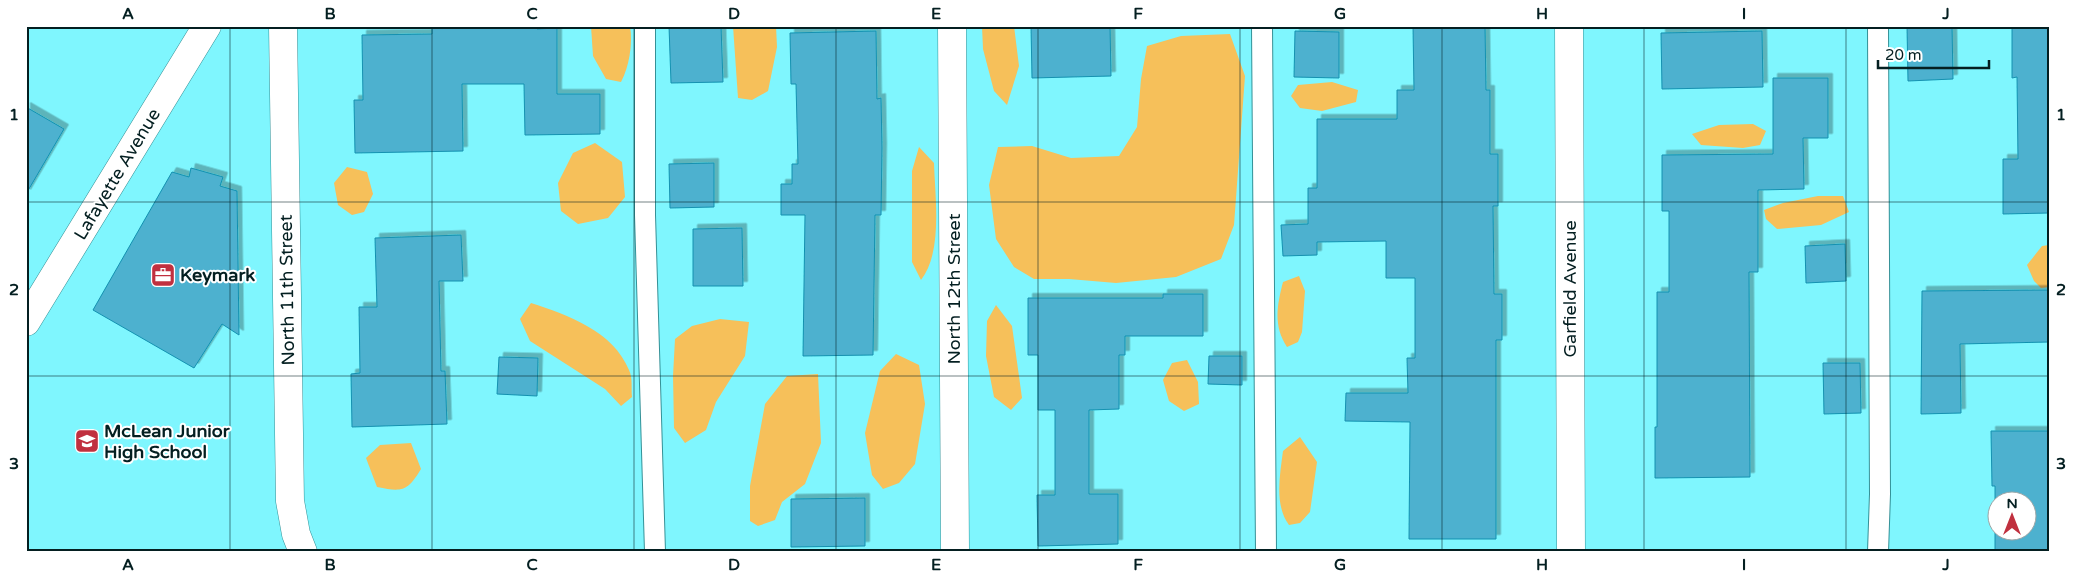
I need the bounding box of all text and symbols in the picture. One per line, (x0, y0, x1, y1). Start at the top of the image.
text: A (122, 4, 134, 24)
text: B (324, 4, 336, 24)
text: C (526, 4, 538, 24)
text: D (728, 4, 740, 24)
text: E (931, 4, 941, 24)
text: F (1133, 4, 1143, 24)
text: G (1334, 4, 1346, 24)
text: H (1536, 4, 1548, 24)
text: I (1742, 4, 1746, 24)
text: J (1941, 4, 1950, 24)
scale bar (1878, 38, 1989, 70)
text: 20 m (1885, 46, 1922, 64)
street label: Lafayette Avenue (69, 104, 165, 244)
text: 1 (9, 105, 19, 125)
text: 1 (2056, 105, 2066, 125)
street label: North 12th Street (943, 213, 965, 365)
street label: North 11th Street (275, 214, 299, 366)
street label: Garfield Avenue (1559, 220, 1581, 358)
office icon: Keymark (150, 262, 176, 288)
place label: Keymark (180, 264, 255, 286)
text: 2 (9, 280, 19, 300)
text: 2 (2056, 280, 2066, 300)
place label: McLean Junior High School (104, 420, 231, 463)
school or university icon: McLean Junior High School (74, 428, 100, 454)
text: 3 (9, 454, 19, 474)
text: 3 (2056, 454, 2066, 474)
north arrow (1988, 490, 2038, 540)
text: N (2006, 495, 2018, 512)
text: A (122, 555, 134, 575)
text: B (324, 555, 336, 575)
text: C (526, 555, 538, 575)
text: D (728, 555, 740, 575)
text: E (931, 555, 941, 575)
text: F (1133, 555, 1143, 575)
text: G (1334, 555, 1346, 575)
text: H (1536, 555, 1548, 575)
text: I (1742, 555, 1746, 575)
text: J (1941, 555, 1950, 575)

